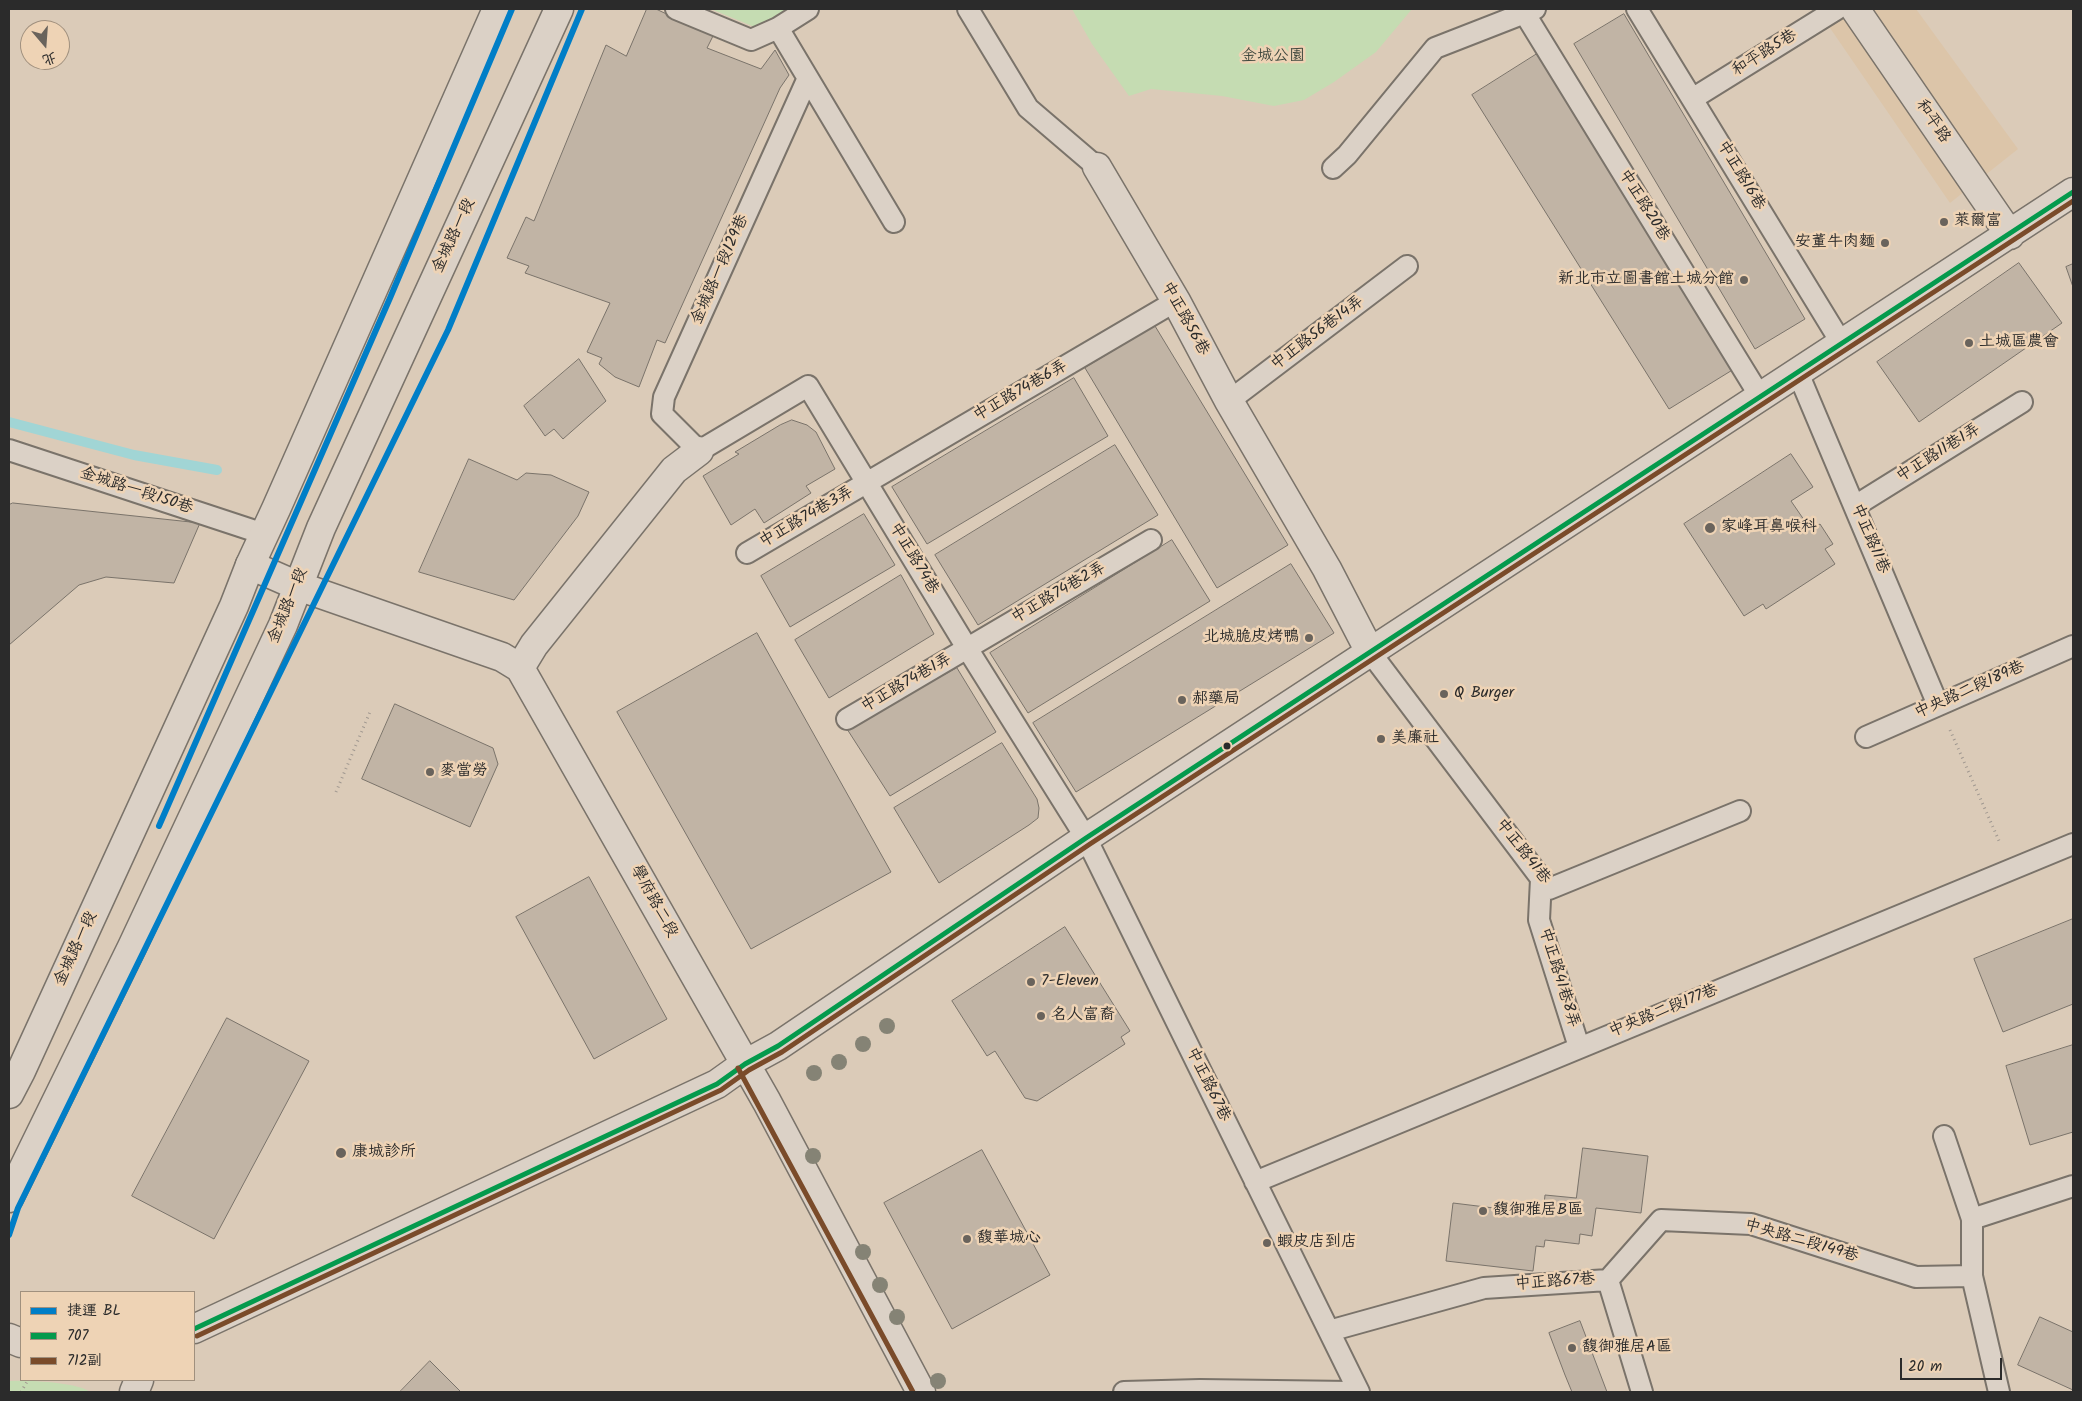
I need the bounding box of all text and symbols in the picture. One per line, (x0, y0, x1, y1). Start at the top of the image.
north arrow (20, 20, 70, 70)
street label: 和平路5巷 (1729, 27, 1801, 81)
text: 北 (39, 46, 59, 71)
park label: 金城公園 (1241, 47, 1305, 67)
street label: 和平路 (1911, 97, 1953, 147)
street label: 中正路16巷 (1712, 138, 1768, 214)
street label: 中正路20巷 (1613, 166, 1673, 246)
street label: 金城路一段 (429, 196, 481, 276)
street label: 金城路一段129巷 (688, 212, 754, 328)
place label: 萊爾富 (1954, 212, 2002, 232)
marker: 萊爾富 (1938, 216, 1950, 228)
place label: 安董牛肉麵 (1795, 233, 1875, 253)
marker: 安董牛肉麵 (1879, 237, 1891, 249)
place label: 新北市立圖書館土城分館 (1558, 270, 1734, 290)
marker: 新北市立圖書館土城分館 (1738, 274, 1750, 286)
street label: 中正路56巷 (1156, 279, 1212, 359)
street label: 中正路56巷14弄 (1268, 293, 1368, 375)
place label: 土城區農會 (1979, 333, 2059, 353)
marker: 土城區農會 (1963, 337, 1975, 349)
street label: 中正路74巷6弄 (971, 357, 1071, 427)
street label: 中正路11巷1弄 (1894, 421, 1984, 487)
street label: 金城路一段150巷 (77, 465, 195, 519)
street label: 中正路74巷3弄 (757, 483, 857, 553)
street label: 中正路11巷 (1846, 501, 1892, 577)
place label: 家峰耳鼻喉科 (1721, 518, 1817, 538)
street label: 中正路74巷 (884, 520, 942, 598)
marker: 家峰耳鼻喉科 (1703, 521, 1717, 535)
street label: 中正路74巷2弄 (1009, 559, 1109, 629)
street label: 金城路一段 (265, 565, 313, 647)
place label: 北城脆皮烤鴨 (1203, 628, 1299, 648)
marker: 北城脆皮烤鴨 (1303, 632, 1315, 644)
street label: 中正路74巷1弄 (858, 650, 956, 718)
street label: 中央路二段189巷 (1912, 658, 2028, 724)
place label: Q Burger (1454, 684, 1514, 704)
marker: Q Burger (1438, 688, 1450, 700)
place label: 郝藥局 (1192, 690, 1240, 710)
marker: 郝藥局 (1176, 694, 1188, 706)
place label: 美廉社 (1391, 729, 1439, 749)
marker: 美廉社 (1375, 733, 1387, 745)
unlabelled marker (1222, 741, 1232, 751)
place label: 麥當勞 (440, 762, 488, 782)
marker: 麥當勞 (424, 766, 436, 778)
street label: 中正路41巷 (1490, 815, 1554, 889)
street label: 學府路二段 (625, 862, 681, 942)
street label: 金城路一段 (51, 909, 103, 989)
street label: 中正路41巷8弄 (1534, 926, 1582, 1030)
place label: 7-Eleven (1041, 972, 1099, 992)
marker: 7-Eleven (1025, 976, 1037, 988)
street label: 中央路二段177巷 (1607, 981, 1721, 1043)
place label: 名人富裔 (1051, 1006, 1115, 1026)
marker: 名人富裔 (1035, 1010, 1047, 1022)
street label: 中正路67巷 (1181, 1045, 1233, 1125)
place label: 康城診所 (352, 1143, 416, 1163)
marker: 康城診所 (334, 1146, 348, 1160)
place label: 馥御雅居B區 (1493, 1201, 1583, 1221)
marker: 馥御雅居B區 (1477, 1205, 1489, 1217)
street label: 中央路二段149巷 (1742, 1217, 1860, 1267)
place label: 馥華城心 (977, 1229, 1041, 1249)
marker: 馥華城心 (961, 1233, 973, 1245)
place label: 蝦皮店到店 (1277, 1233, 1357, 1253)
marker: 蝦皮店到店 (1261, 1237, 1273, 1249)
street label: 中正路67巷 (1514, 1271, 1596, 1295)
legend (20, 1291, 195, 1381)
text: 捷運 BL (67, 1299, 121, 1323)
text: 707 (67, 1324, 88, 1348)
place label: 馥御雅居A區 (1582, 1338, 1672, 1358)
marker: 馥御雅居A區 (1566, 1342, 1578, 1354)
scale bar (1902, 1348, 2004, 1380)
text: 712副 (67, 1349, 102, 1373)
text: 20 m (1908, 1355, 1942, 1379)

